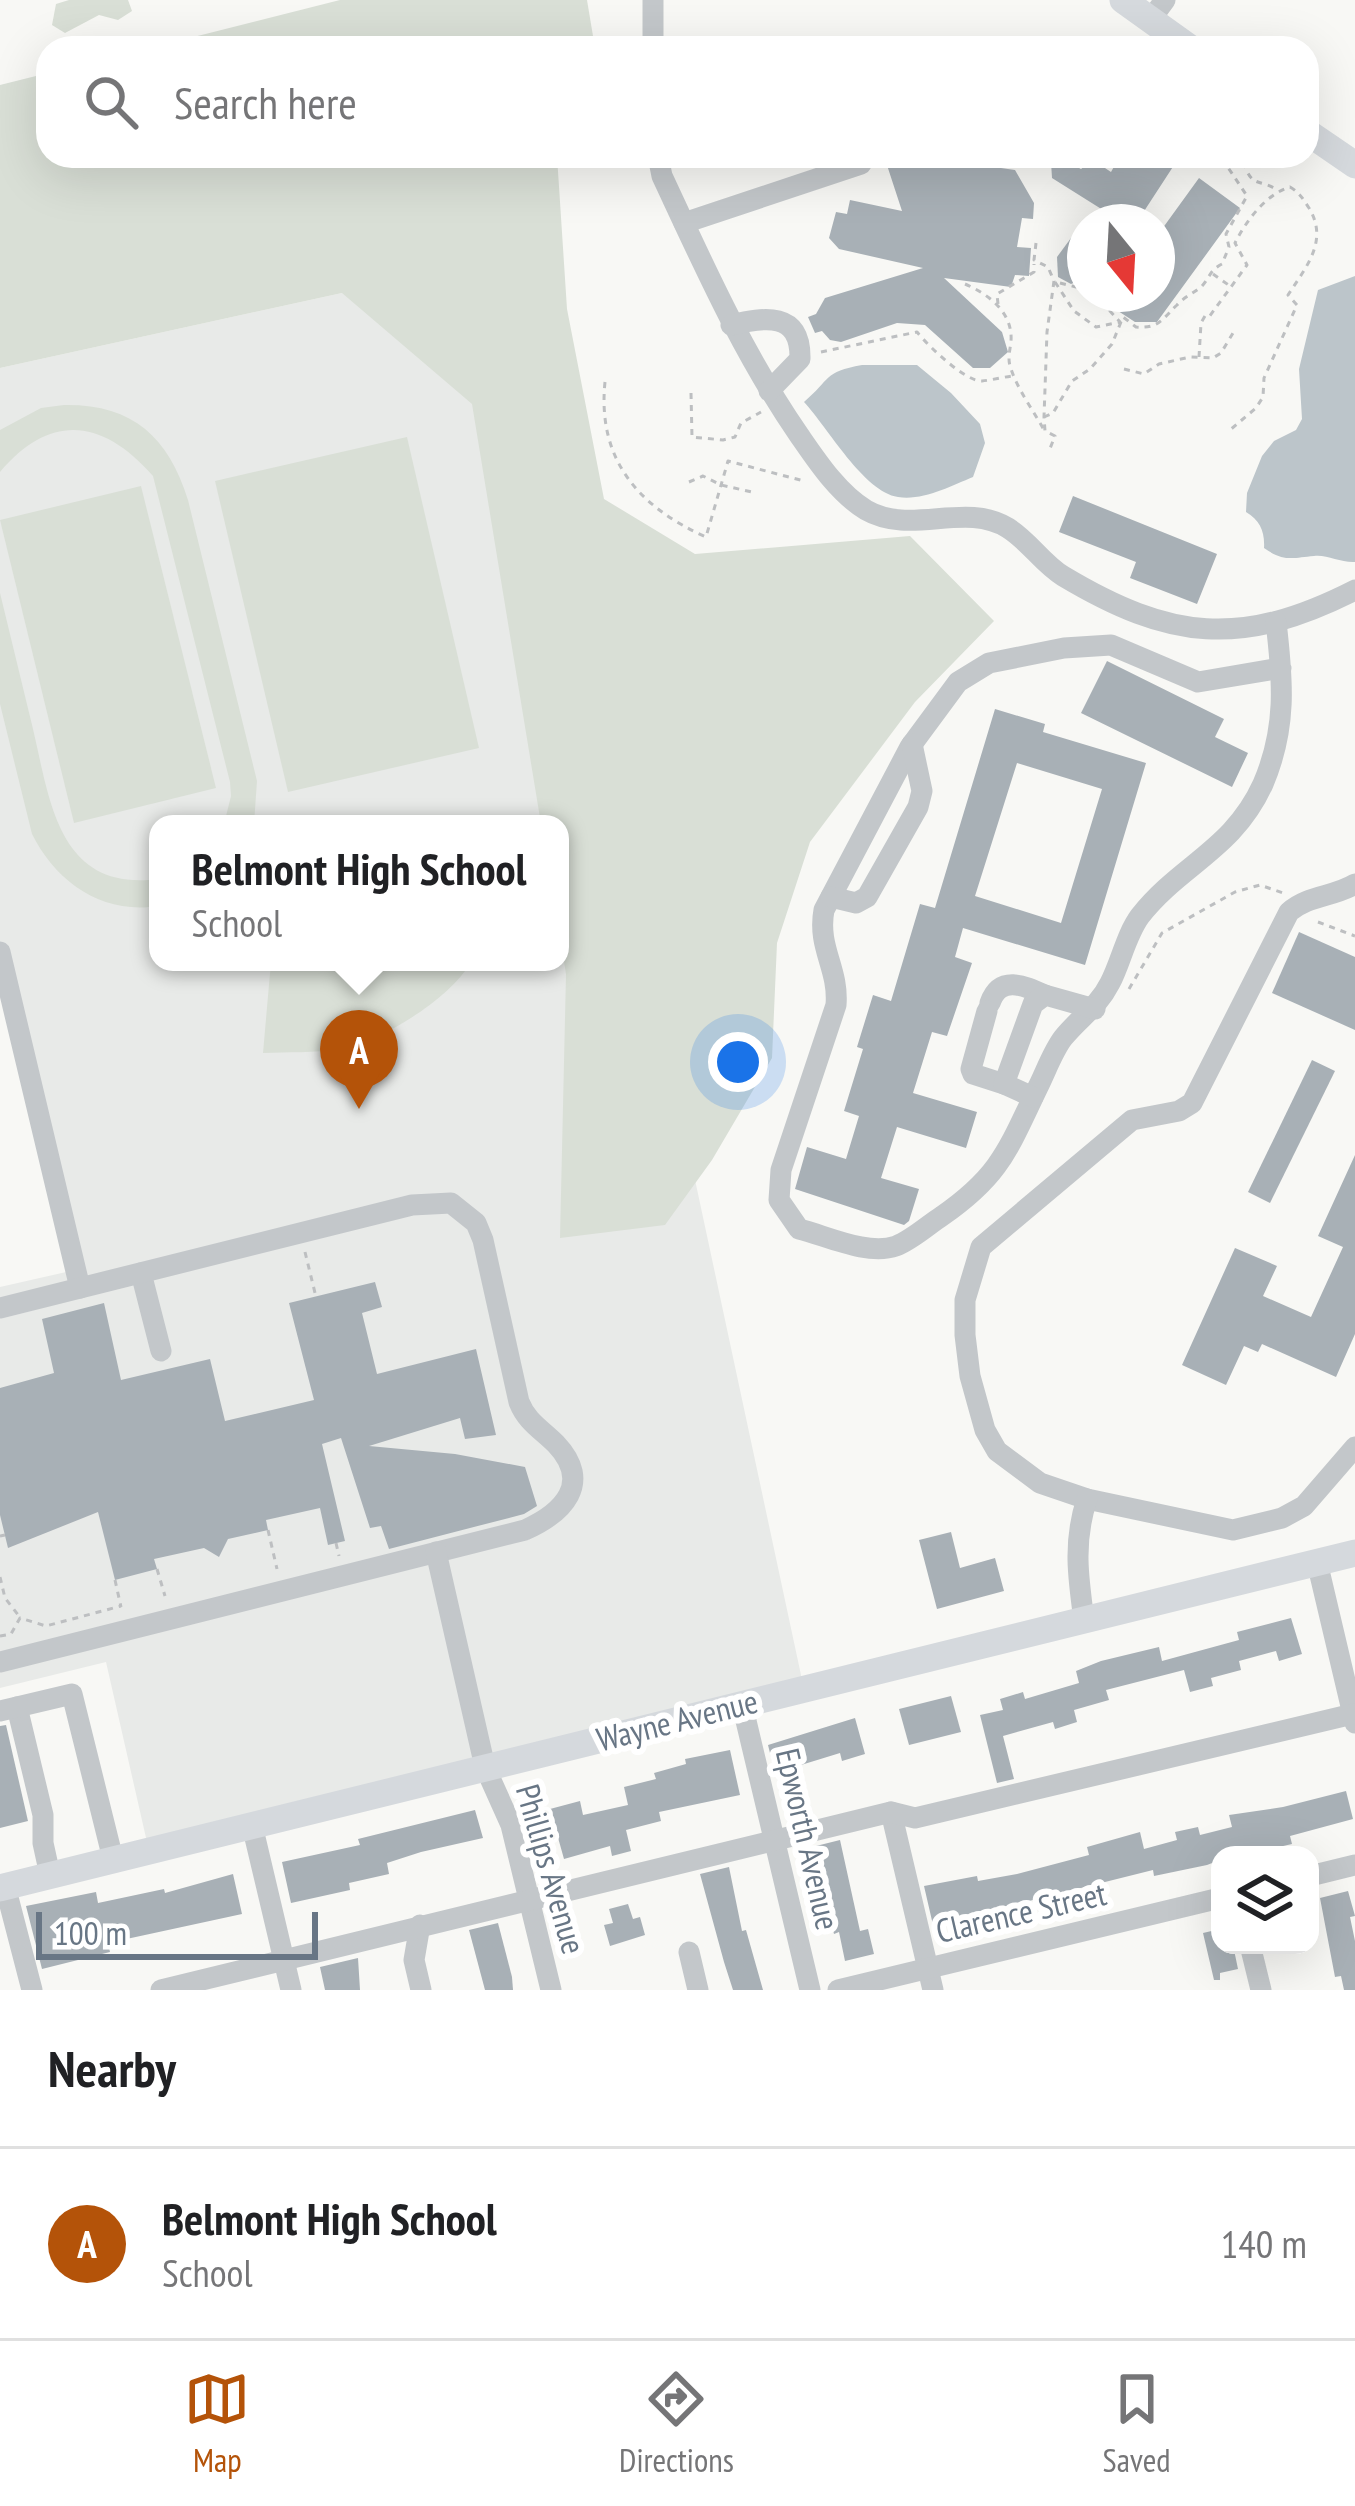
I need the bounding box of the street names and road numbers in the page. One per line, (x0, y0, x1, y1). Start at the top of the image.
street label: Wayne Avenue (592, 1679, 762, 1760)
street label: Epworth Avenue (767, 1744, 850, 1934)
street label: Phillips Avenue (507, 1779, 596, 1959)
street label: Clarence Street (932, 1871, 1110, 1952)

